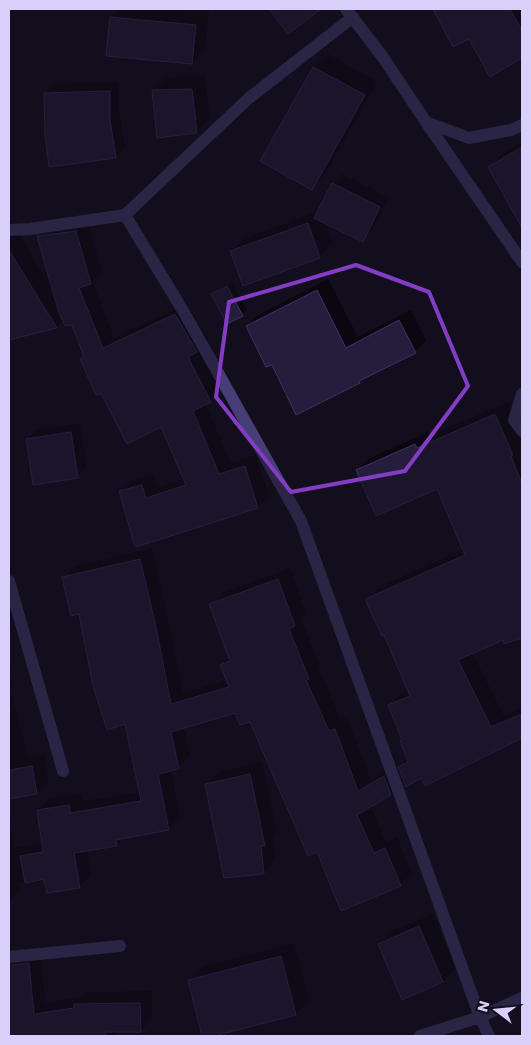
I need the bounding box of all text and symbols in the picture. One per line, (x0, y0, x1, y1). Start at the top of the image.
north arrow (471, 985, 521, 1035)
text: N (472, 999, 495, 1014)

